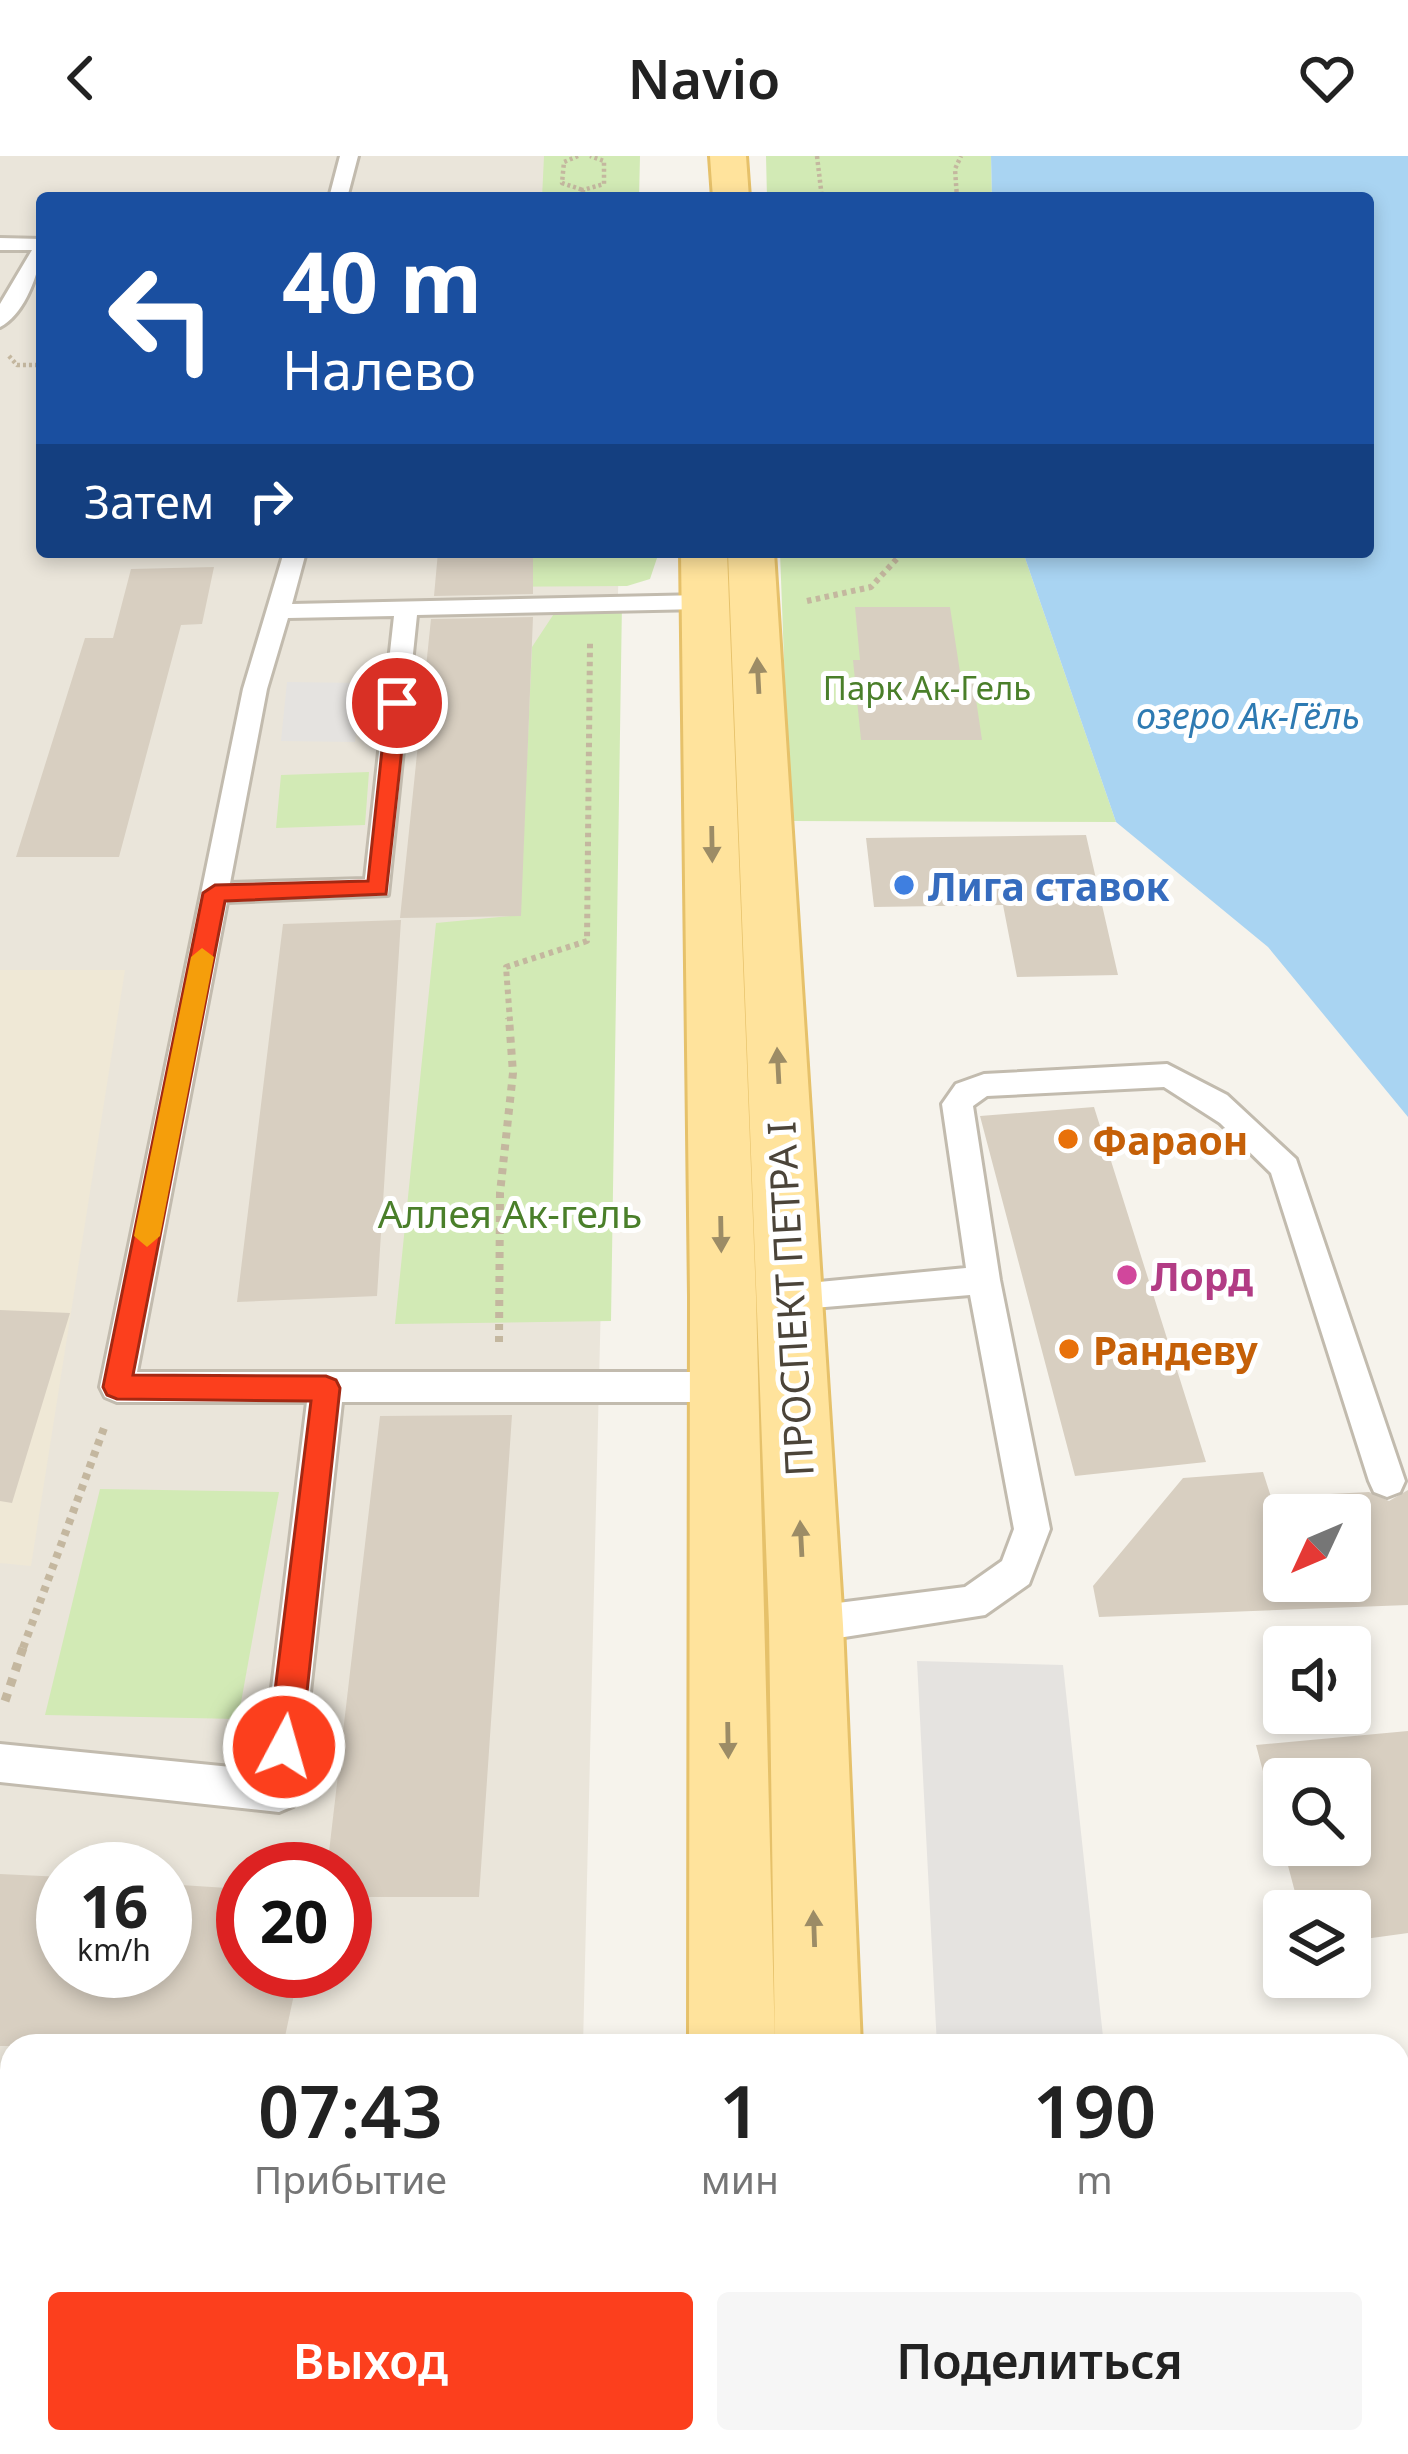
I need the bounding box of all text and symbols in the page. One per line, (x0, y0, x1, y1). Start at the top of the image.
text: Navio (628, 41, 780, 115)
icon: back (48, 45, 114, 111)
icon: heart (1294, 45, 1360, 111)
text: 40 m (282, 223, 482, 338)
icon: left (84, 240, 240, 396)
text: Налево (282, 332, 476, 406)
icon: right (238, 468, 304, 534)
text: Затем (84, 471, 214, 532)
pin (346, 652, 448, 754)
one-way arrow (748, 657, 767, 694)
park label: Парк Ак-Гель (823, 665, 1031, 710)
icon: arrive (364, 670, 430, 736)
water label: озеро Ак-Гёль (1136, 691, 1360, 740)
one-way arrow (702, 826, 721, 864)
place label: Лига ставок (928, 859, 1170, 912)
marker: Лига ставок (891, 872, 917, 898)
one-way arrow (768, 1046, 787, 1084)
place label: Фараон (1092, 1113, 1248, 1166)
street label: ПРОСПЕКТ ПЕТРА I (753, 1120, 825, 1478)
marker: Фараон (1055, 1126, 1081, 1152)
park label: Аллея Ак-гель (378, 1186, 642, 1239)
one-way arrow (712, 1216, 731, 1254)
place label: Лорд (1151, 1249, 1253, 1302)
marker: Лорд (1114, 1262, 1140, 1288)
place label: Рандеву (1093, 1323, 1259, 1376)
marker: Рандеву (1056, 1336, 1082, 1362)
north arrow (1263, 1494, 1371, 1602)
map controls (1263, 1494, 1371, 1998)
one-way arrow (791, 1519, 810, 1557)
button: sound (1263, 1626, 1371, 1734)
position arrow (221, 1684, 347, 1810)
one-way arrow (718, 1722, 738, 1760)
button: search (1263, 1758, 1371, 1866)
speed limit sign: 20 (216, 1842, 372, 1998)
text: 16 (80, 1864, 148, 1946)
button: layers (1263, 1890, 1371, 1998)
one-way arrow (805, 1909, 824, 1947)
text: km/h (77, 1929, 151, 1970)
text: 07:43 (258, 2061, 443, 2159)
text: 1 (719, 2061, 760, 2159)
text: 190 (1033, 2061, 1156, 2159)
text: Прибытие (254, 2152, 447, 2205)
text: мин (701, 2152, 779, 2205)
text: m (1076, 2152, 1113, 2205)
button: Выход (48, 2292, 693, 2430)
button: Поделиться (717, 2292, 1362, 2430)

